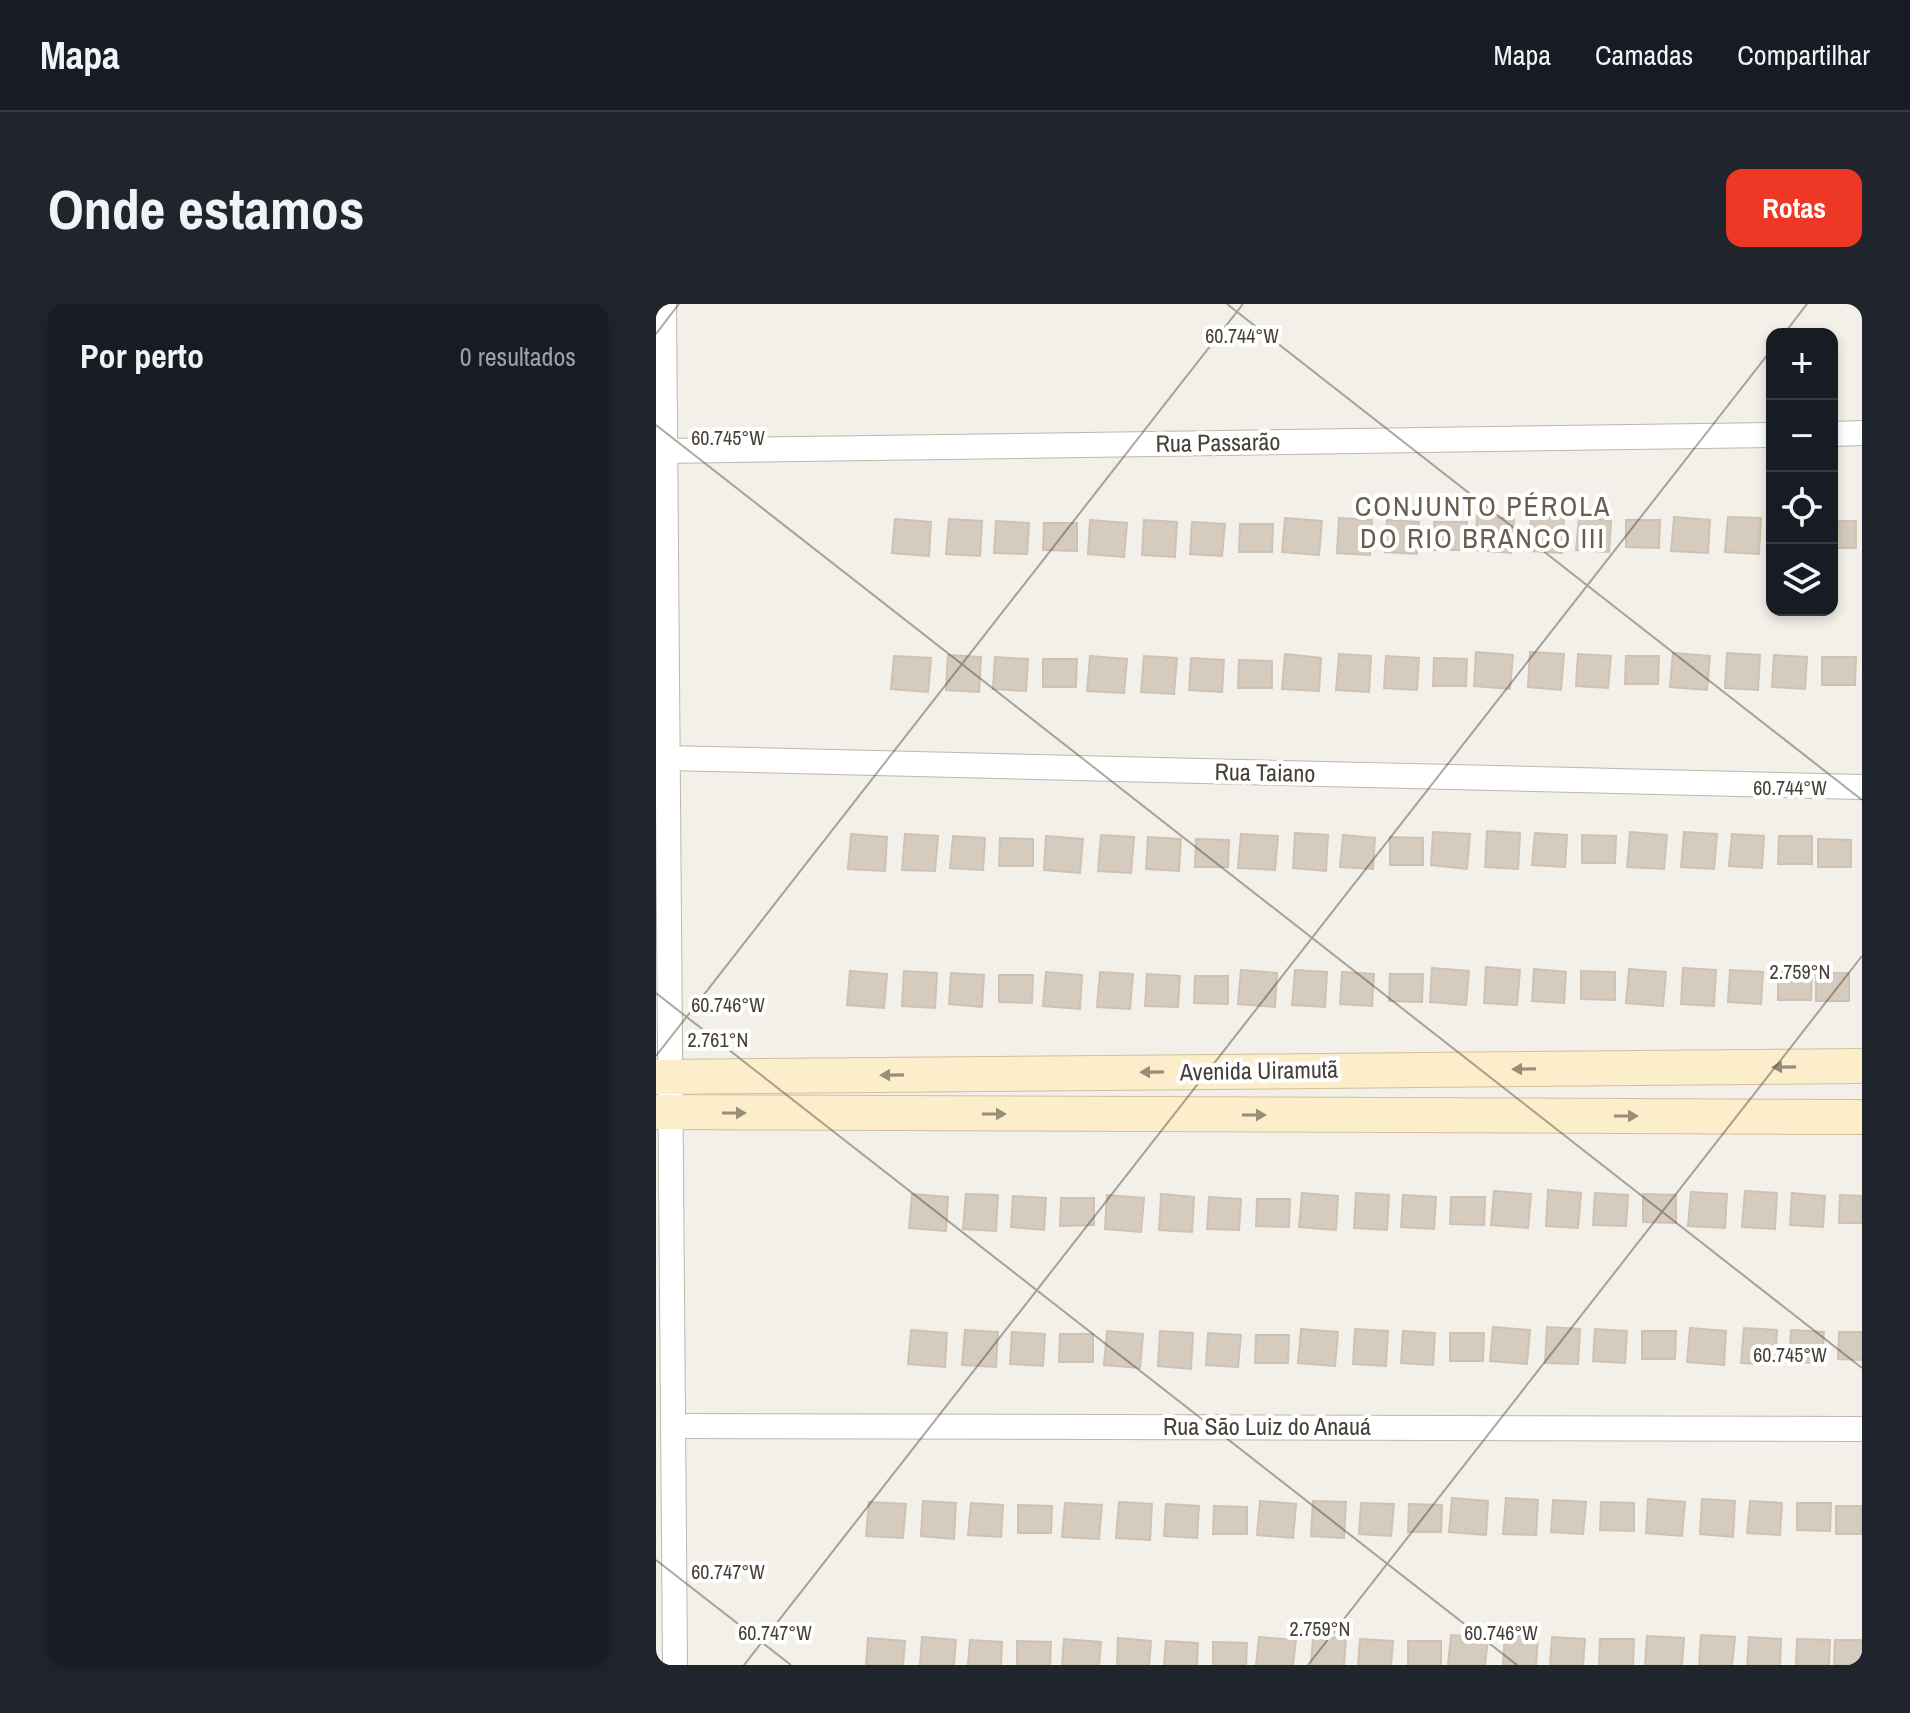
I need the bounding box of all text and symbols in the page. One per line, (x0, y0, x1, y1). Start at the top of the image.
text: Mapa (40, 30, 120, 81)
text: Mapa (1494, 36, 1551, 74)
text: Camadas (1595, 36, 1693, 74)
text: Compartilhar (1737, 36, 1870, 74)
button: Rotas (1726, 169, 1862, 247)
text: Onde estamos (48, 171, 364, 246)
text: 60.744°W (1205, 322, 1279, 349)
map controls (1766, 328, 1838, 616)
button: + (1766, 328, 1838, 400)
text: Por perto (80, 333, 204, 379)
text: 0 resultados (460, 339, 576, 374)
button: − (1766, 400, 1838, 472)
text: 60.745°W (691, 424, 765, 451)
street label: Rua Passarão (1155, 425, 1281, 459)
button: locate (1766, 472, 1838, 544)
district label: CONJUNTO PÉROLA DO RIO BRANCO III (1355, 487, 1611, 557)
button: layers (1766, 544, 1838, 616)
street label: Rua Taiano (1214, 755, 1316, 789)
text: 60.744°W (1753, 774, 1827, 801)
text: 2.759°N (1770, 958, 1830, 985)
text: 60.746°W (691, 991, 765, 1018)
text: 2.761°N (688, 1026, 748, 1053)
street label: Avenida Uiramutã (1179, 1053, 1338, 1087)
one-way arrow (1771, 1061, 1796, 1073)
one-way arrow (1511, 1063, 1536, 1075)
one-way arrow (1139, 1066, 1164, 1079)
one-way arrow (879, 1069, 904, 1081)
one-way arrow (722, 1107, 747, 1119)
one-way arrow (982, 1108, 1007, 1120)
one-way arrow (1242, 1109, 1267, 1121)
one-way arrow (1614, 1110, 1639, 1122)
text: 60.745°W (1753, 1341, 1827, 1368)
street label: Rua São Luiz do Anauá (1163, 1410, 1371, 1442)
text: 60.747°W (691, 1558, 765, 1585)
text: 2.759°N (1290, 1615, 1350, 1642)
text: 60.747°W (738, 1619, 812, 1646)
text: 60.746°W (1464, 1619, 1538, 1646)

